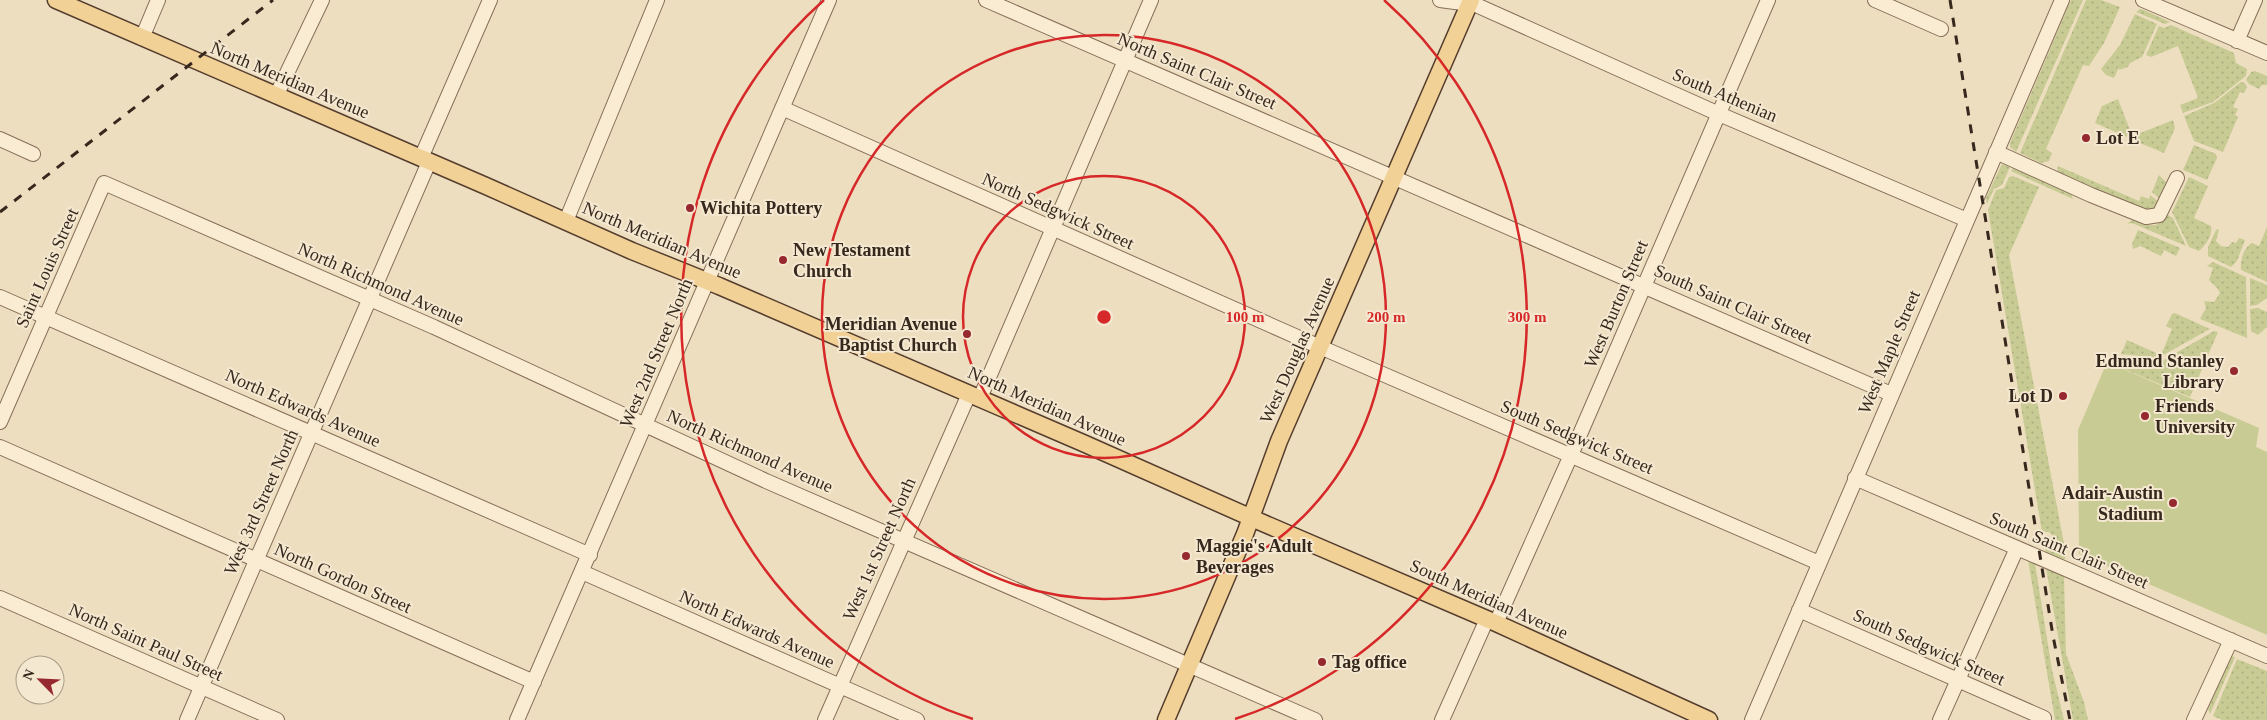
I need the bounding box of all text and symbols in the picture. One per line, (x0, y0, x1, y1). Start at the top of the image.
street label: North Saint Clair Street (1115, 28, 1279, 114)
street label: North Meridian Avenue (208, 37, 372, 123)
street label: South Athenian (1670, 64, 1780, 126)
place label: Lot E (2096, 128, 2140, 148)
marker: Lot E (2080, 132, 2092, 144)
street label: North Sedgwick Street (979, 169, 1137, 253)
street label: North Meridian Avenue (580, 197, 744, 283)
place label: Wichita Pottery (700, 198, 822, 218)
marker: Wichita Pottery (684, 202, 696, 214)
street label: Saint Louis Street (12, 205, 82, 331)
street label: West Burton Street (1580, 237, 1652, 371)
street label: North Richmond Avenue (295, 238, 467, 330)
place label: New Testament Church (793, 240, 911, 281)
marker: New Testament Church (777, 254, 789, 266)
street label: South Saint Clair Street (1651, 260, 1815, 348)
street label: West Douglas Avenue (1256, 274, 1338, 426)
street label: West 2nd Street North (616, 275, 696, 431)
street label: West Maple Street (1854, 287, 1924, 417)
centre of rings (1095, 308, 1113, 326)
text: 100 m (1226, 309, 1265, 325)
text: 200 m (1367, 309, 1406, 325)
text: 300 m (1508, 309, 1547, 325)
place label: Meridian Avenue Baptist Church (825, 314, 957, 355)
marker: Meridian Avenue Baptist Church (961, 328, 973, 340)
place label: Edmund Stanley Library (2095, 351, 2224, 392)
street label: North Meridian Avenue (965, 362, 1129, 450)
street label: North Edwards Avenue (222, 365, 384, 451)
marker: Edmund Stanley Library (2228, 365, 2240, 377)
place label: Lot D (2009, 386, 2053, 406)
marker: Lot D (2057, 390, 2069, 402)
street label: South Sedgwick Street (1498, 396, 1656, 478)
place label: Friends University (2155, 396, 2235, 437)
street label: North Richmond Avenue (664, 405, 836, 497)
marker: Friends University (2139, 410, 2151, 422)
street label: West 3rd Street North (220, 426, 302, 578)
street label: West 1st Street North (839, 475, 919, 623)
place label: Adair-Austin Stadium (2062, 483, 2163, 524)
marker: Adair-Austin Stadium (2167, 497, 2179, 509)
street label: South Saint Clair Street (1987, 507, 2151, 593)
place label: Maggie's Adult Beverages (1196, 536, 1313, 577)
street label: North Gordon Street (271, 539, 415, 617)
marker: Maggie's Adult Beverages (1180, 550, 1192, 562)
street label: South Meridian Avenue (1407, 555, 1571, 643)
street label: North Edwards Avenue (676, 586, 838, 672)
street label: North Saint Paul Street (66, 599, 226, 685)
street label: South Sedgwick Street (1850, 605, 2008, 689)
place label: Tag office (1332, 652, 1407, 672)
north arrow (15, 655, 65, 705)
marker: Tag office (1316, 656, 1328, 668)
text: N (20, 667, 37, 683)

